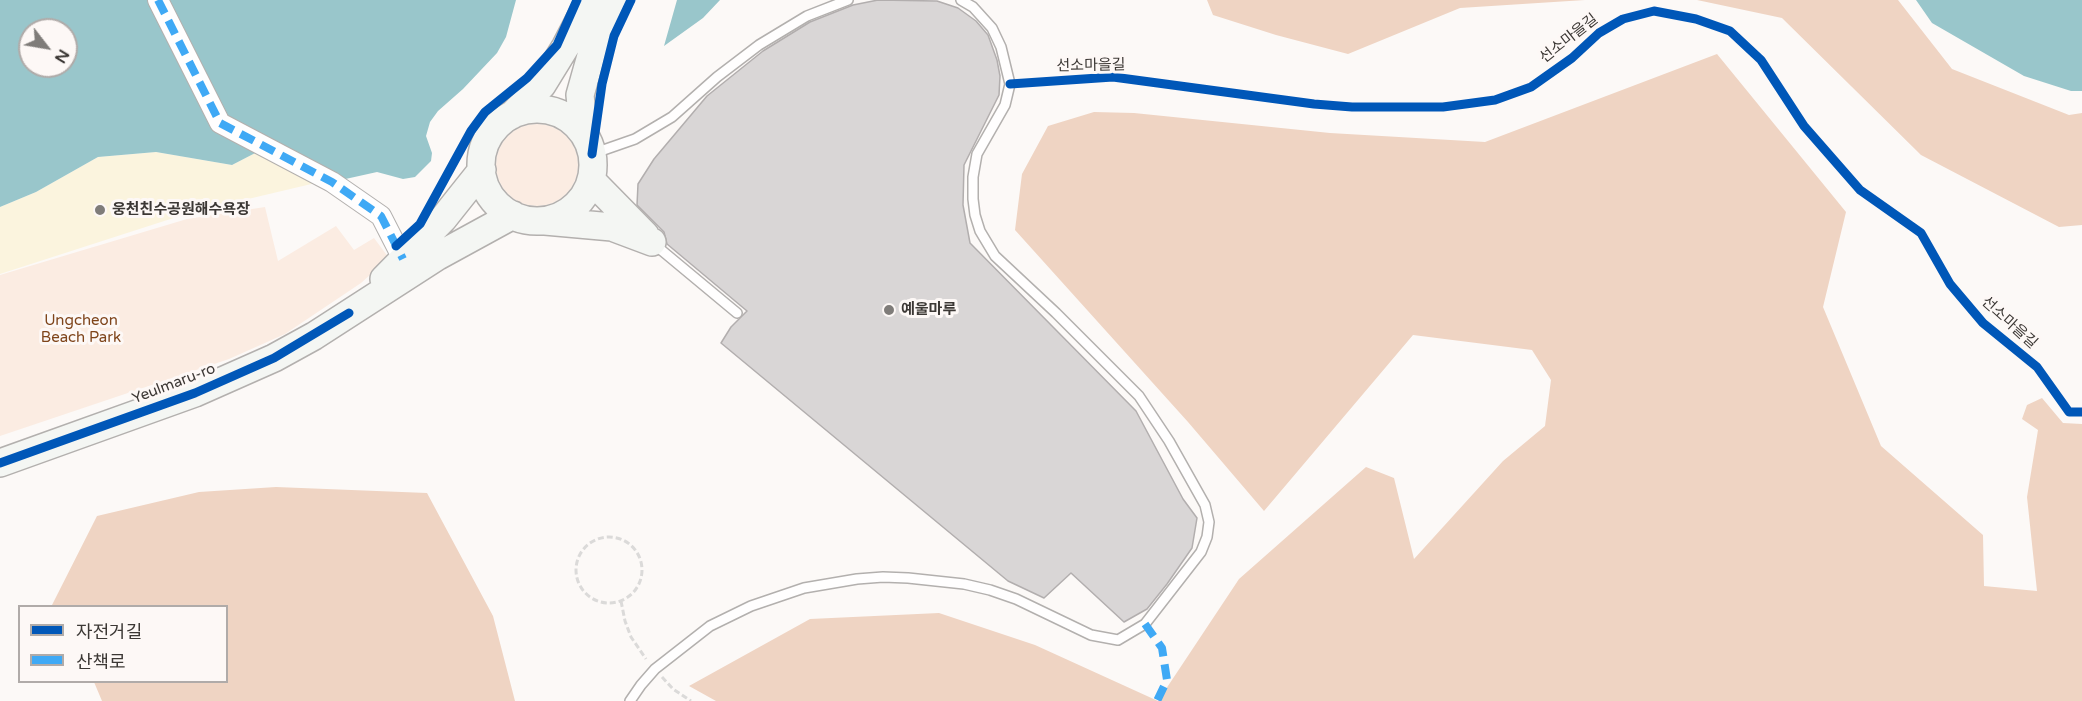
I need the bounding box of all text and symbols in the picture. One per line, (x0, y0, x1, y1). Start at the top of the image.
street label: 선소마을길 (1536, 11, 1602, 67)
north arrow (18, 18, 78, 78)
text: N (50, 46, 74, 67)
street label: 선소마을길 (1056, 56, 1126, 76)
place label: 웅천친수공원해수욕장 (112, 201, 250, 219)
marker: 웅천친수공원해수욕장 (93, 203, 107, 217)
street label: 선소마을길 (1977, 293, 2041, 353)
place label: 예울마루 (901, 301, 956, 319)
marker: 예울마루 (882, 303, 896, 317)
park label: Ungcheon Beach Park (41, 312, 121, 347)
street label: Yeulmaru-ro (130, 360, 218, 408)
legend (18, 605, 228, 683)
text: 자전거길 (76, 621, 142, 643)
text: 산책로 (76, 651, 126, 673)

